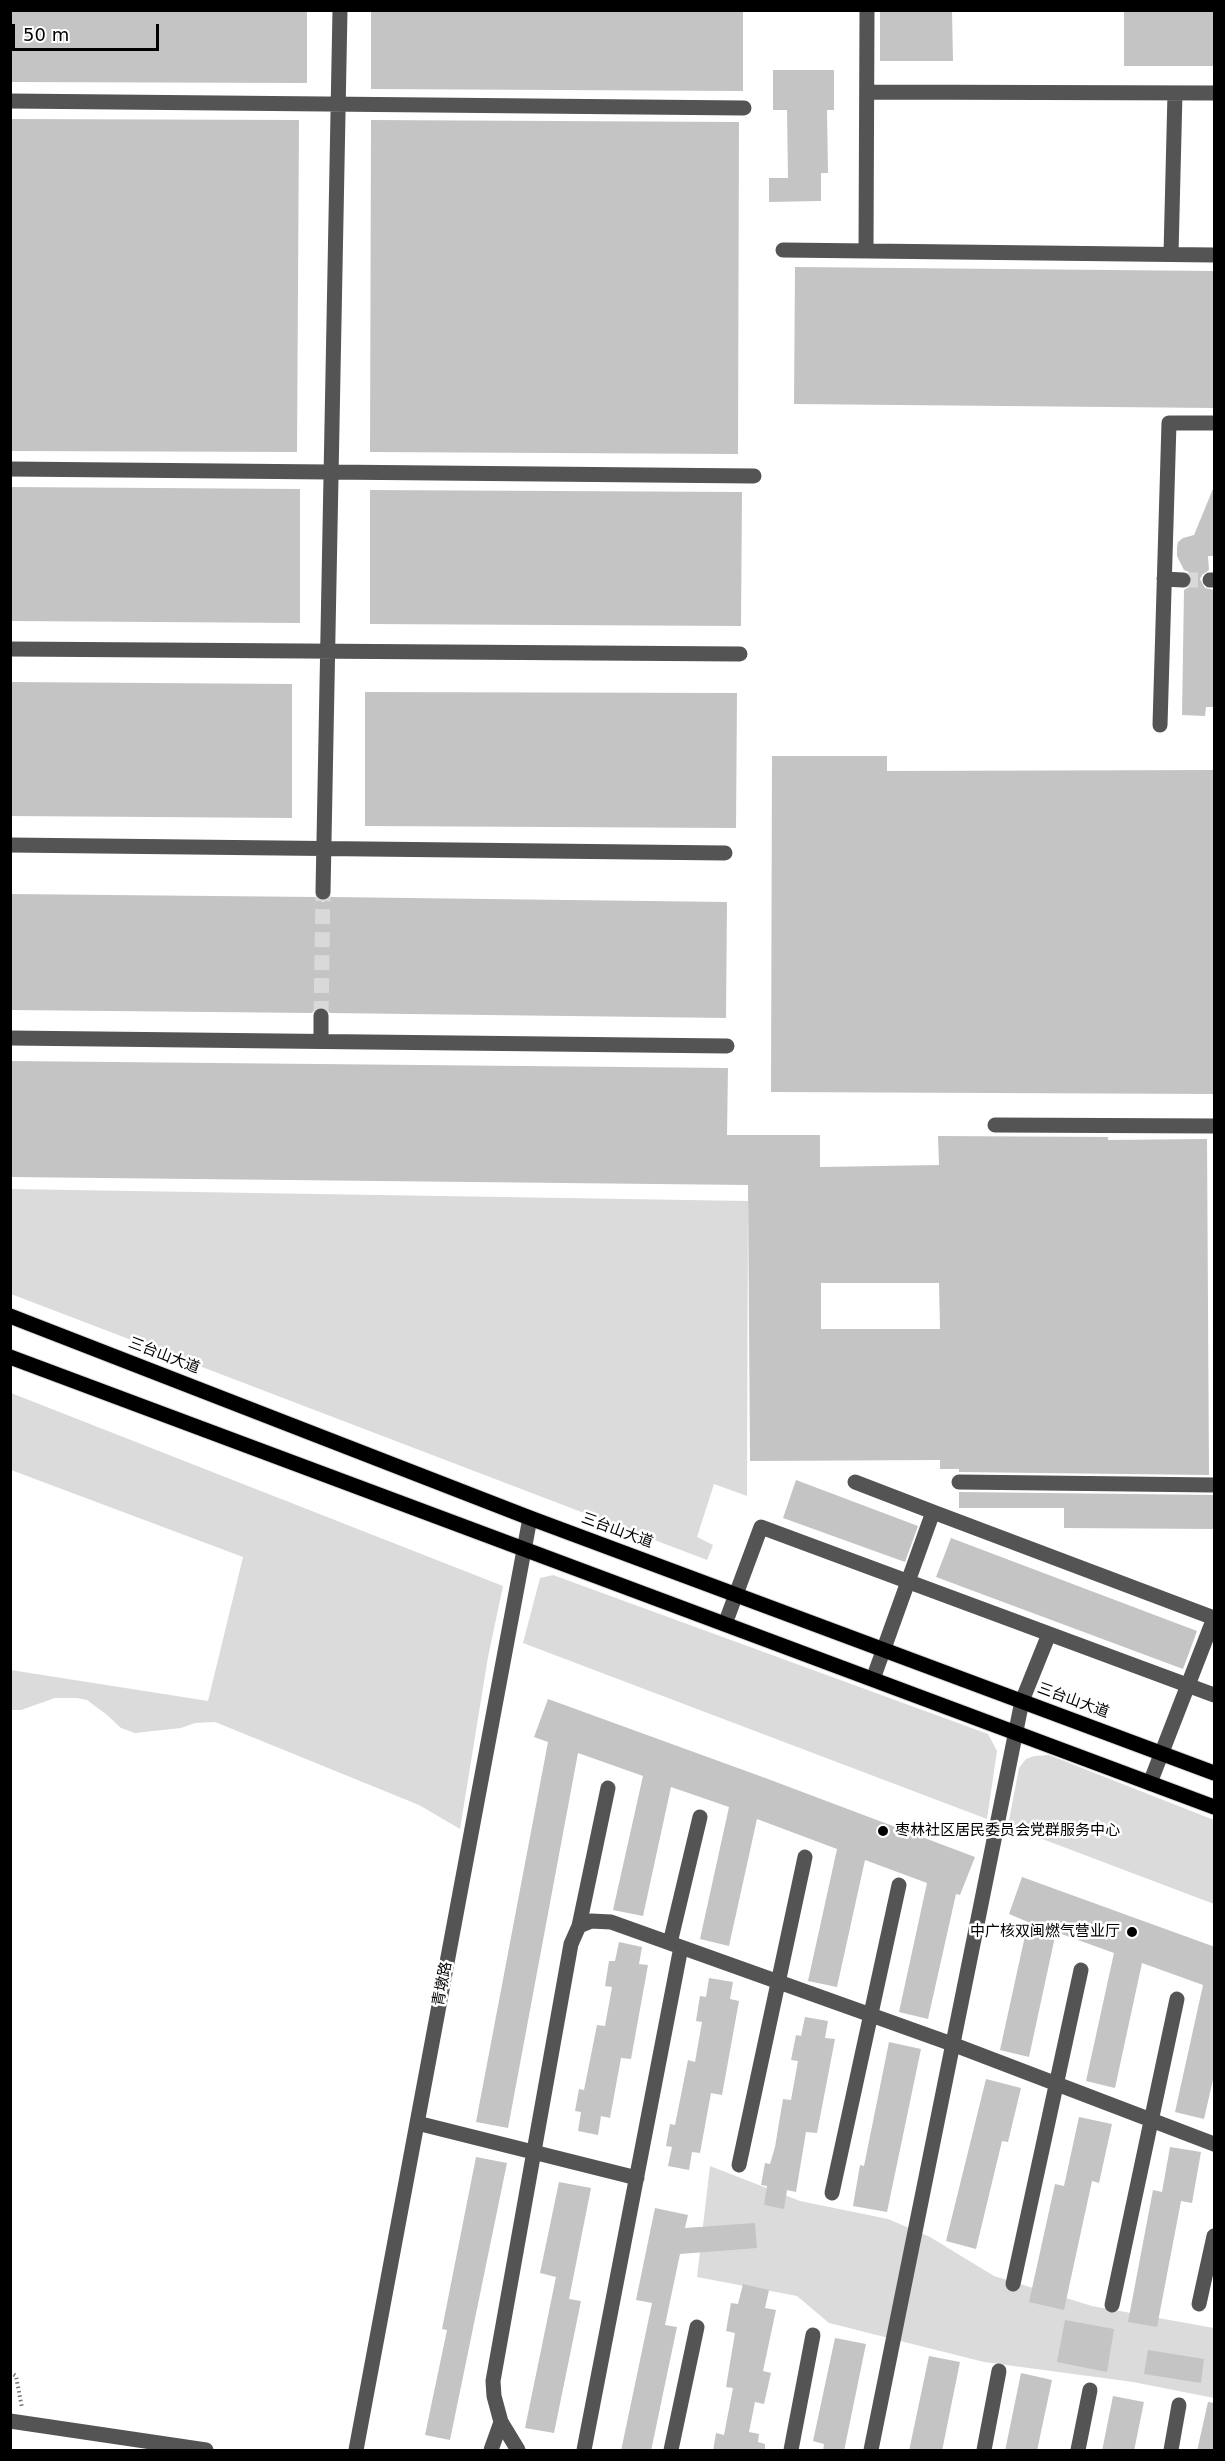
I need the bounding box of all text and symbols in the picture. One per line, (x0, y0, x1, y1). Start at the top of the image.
scale bar (15, 12, 162, 50)
text: 50 m (23, 24, 69, 45)
street label: 三台山大道 (126, 1334, 202, 1378)
street label: 三台山大道 (579, 1510, 655, 1552)
street label: 三台山大道 (1035, 1680, 1111, 1722)
place label: 枣林社区居民委员会党群服务中心 (895, 1822, 1120, 1840)
marker: 枣林社区居民委员会党群服务中心 (876, 1824, 890, 1838)
place label: 中广核双闽燃气营业厅 (970, 1923, 1120, 1941)
marker: 中广核双闽燃气营业厅 (1125, 1925, 1139, 1939)
street label: 青墩路 (430, 1960, 456, 2008)

